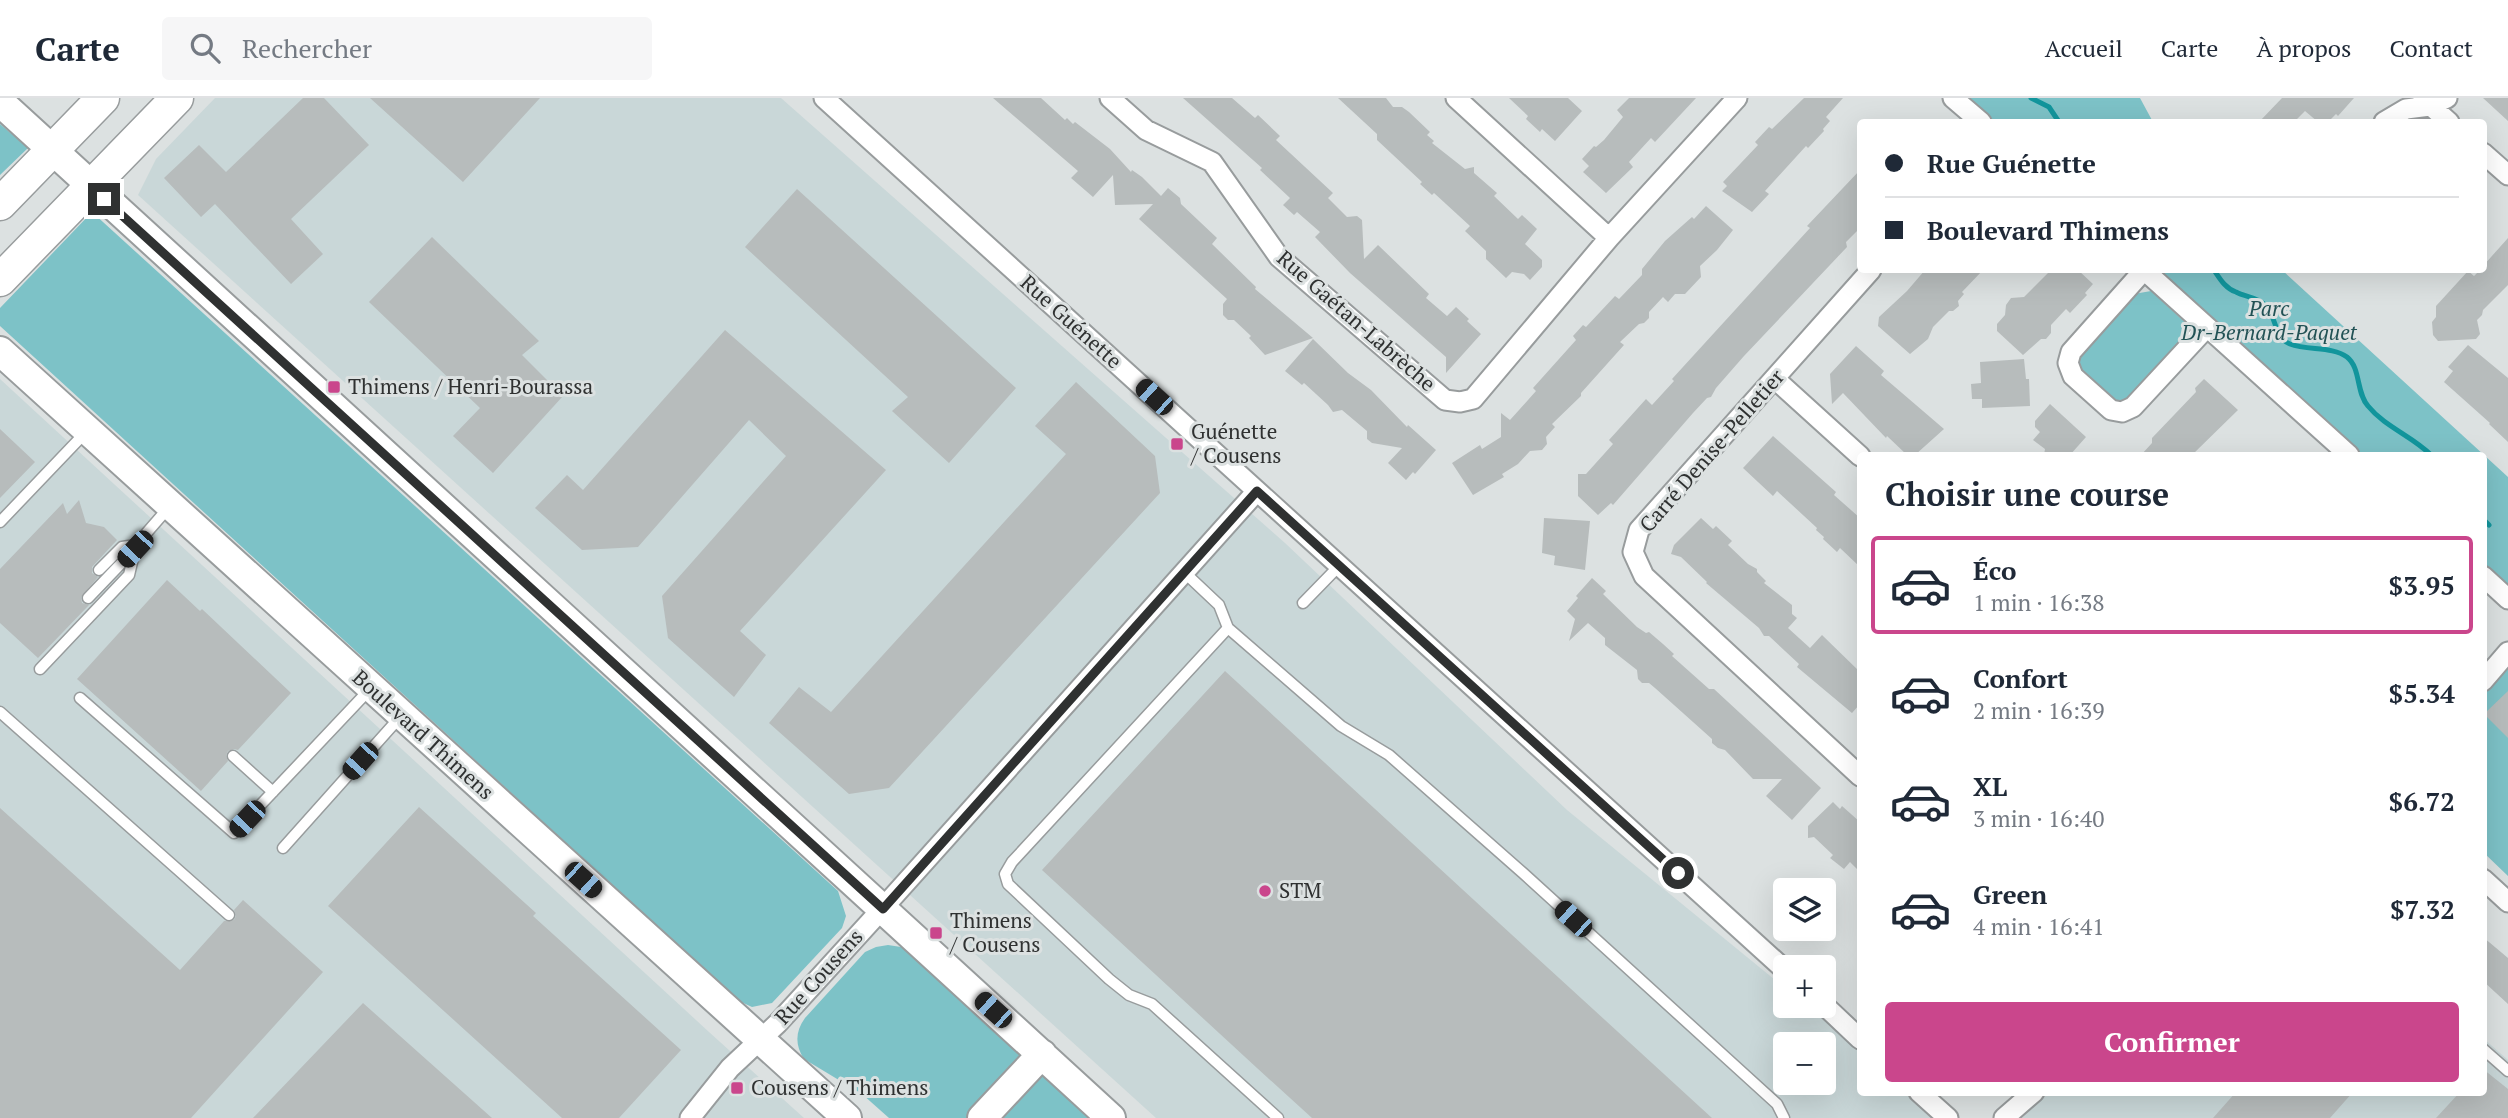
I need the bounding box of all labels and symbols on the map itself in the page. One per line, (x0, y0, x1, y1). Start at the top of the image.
route end (88, 183, 120, 215)
street label: Rue Gaétan-Labrèche (1271, 244, 1442, 397)
street label: Rue Guénette (1015, 268, 1128, 374)
park label: Parc Dr-Bernard-Paquet (2180, 294, 2358, 346)
street label: Carré Denise-Pelletier (1633, 363, 1790, 538)
place label: Thimens / Henri-Bourassa (348, 372, 593, 400)
car (1132, 375, 1177, 419)
marker: Thimens / Henri-Bourassa (326, 379, 342, 395)
place label: Guénette / Cousens (1190, 417, 1281, 469)
marker: Guénette / Cousens (1169, 436, 1185, 452)
car (113, 526, 158, 572)
street label: Boulevard Thimens (347, 663, 500, 805)
car (339, 738, 382, 784)
car (225, 796, 270, 842)
route start (1662, 857, 1694, 889)
car (561, 858, 606, 902)
place label: STM (1279, 876, 1321, 904)
marker: STM (1257, 883, 1273, 899)
car (1551, 897, 1596, 941)
place label: Thimens / Cousens (949, 906, 1040, 958)
street label: Rue Cousens (768, 923, 868, 1030)
marker: Thimens / Cousens (928, 925, 944, 941)
car (971, 988, 1016, 1032)
place label: Cousens / Thimens (751, 1073, 928, 1101)
marker: Cousens / Thimens (729, 1080, 745, 1096)

